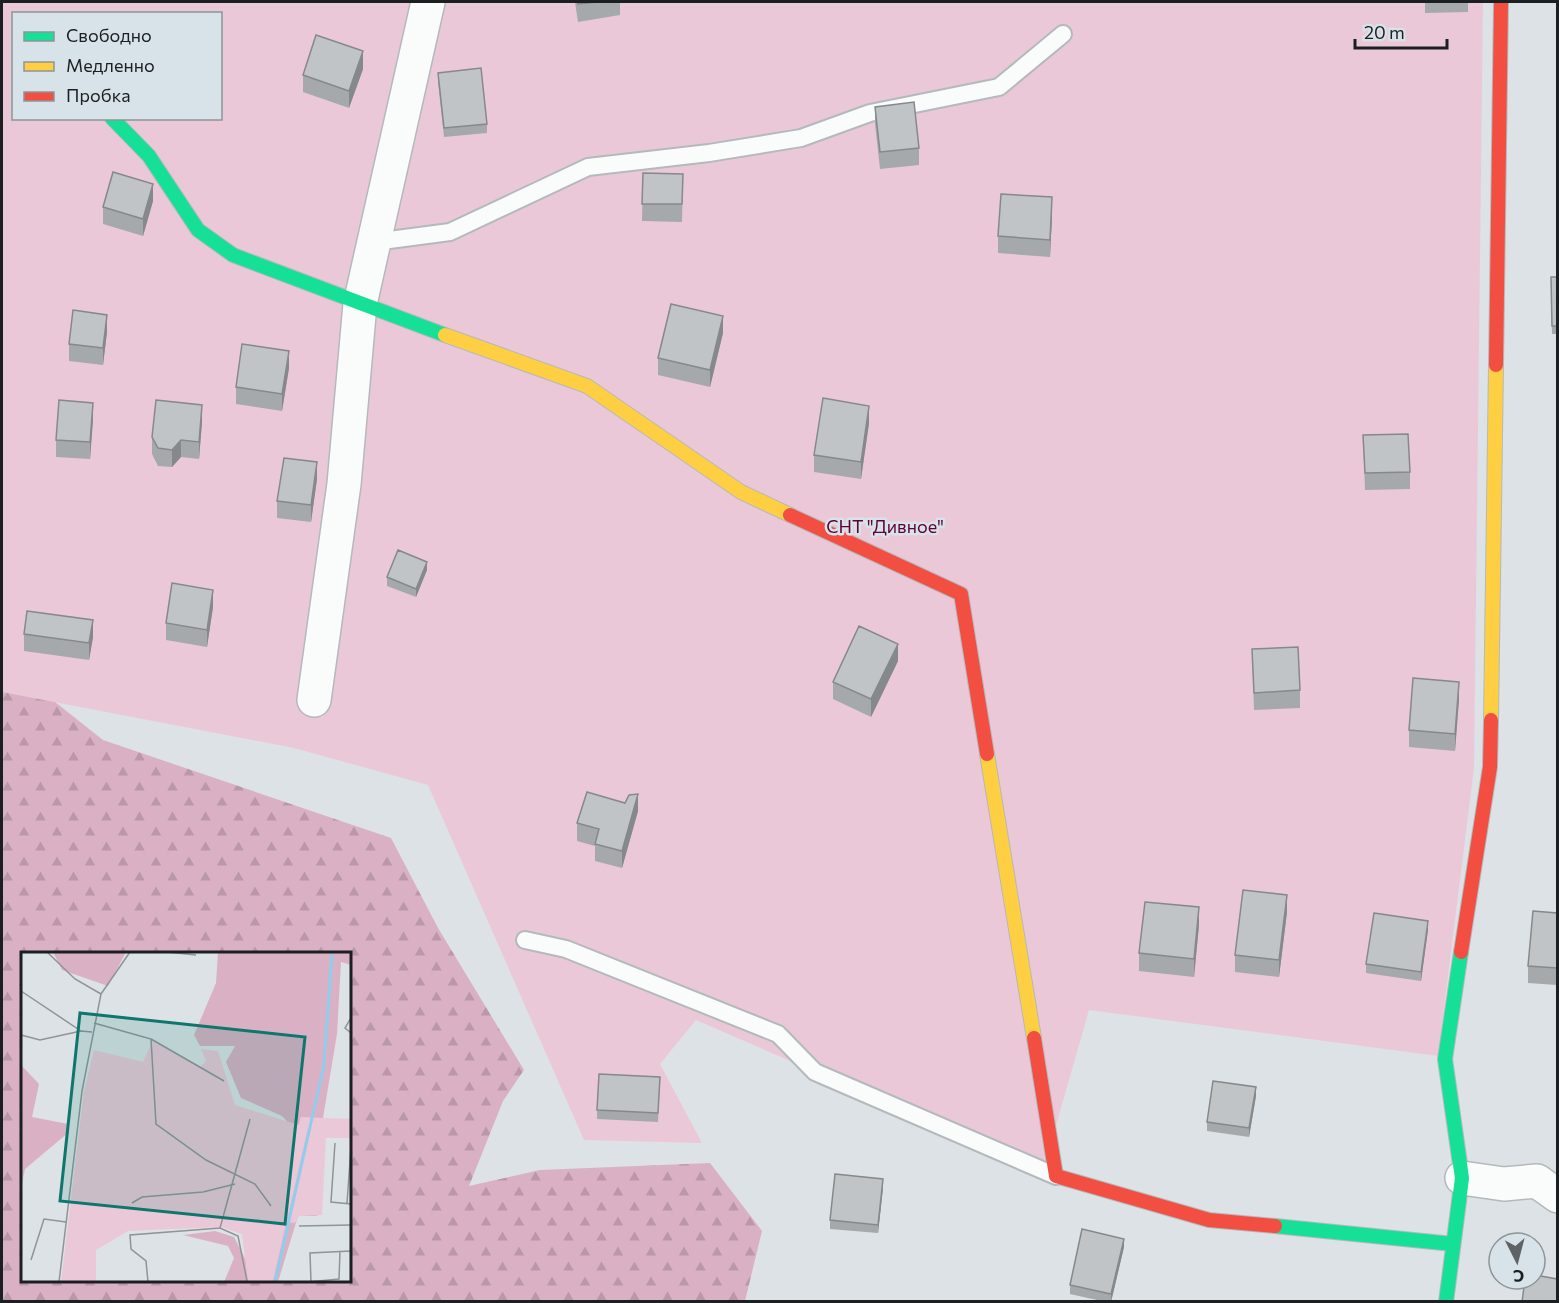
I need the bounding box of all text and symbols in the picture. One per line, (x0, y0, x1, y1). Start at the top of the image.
legend (12, 12, 222, 120)
scale bar (1355, 12, 1446, 50)
text: 20 m (1364, 21, 1405, 43)
text: Свободно (66, 24, 152, 46)
text: Медленно (66, 54, 155, 76)
text: Пробка (66, 84, 131, 106)
park label: СНТ "Дивное" (826, 515, 944, 537)
inset map (21, 952, 351, 1282)
north arrow (1487, 1231, 1547, 1291)
text: С (1512, 1266, 1525, 1286)

